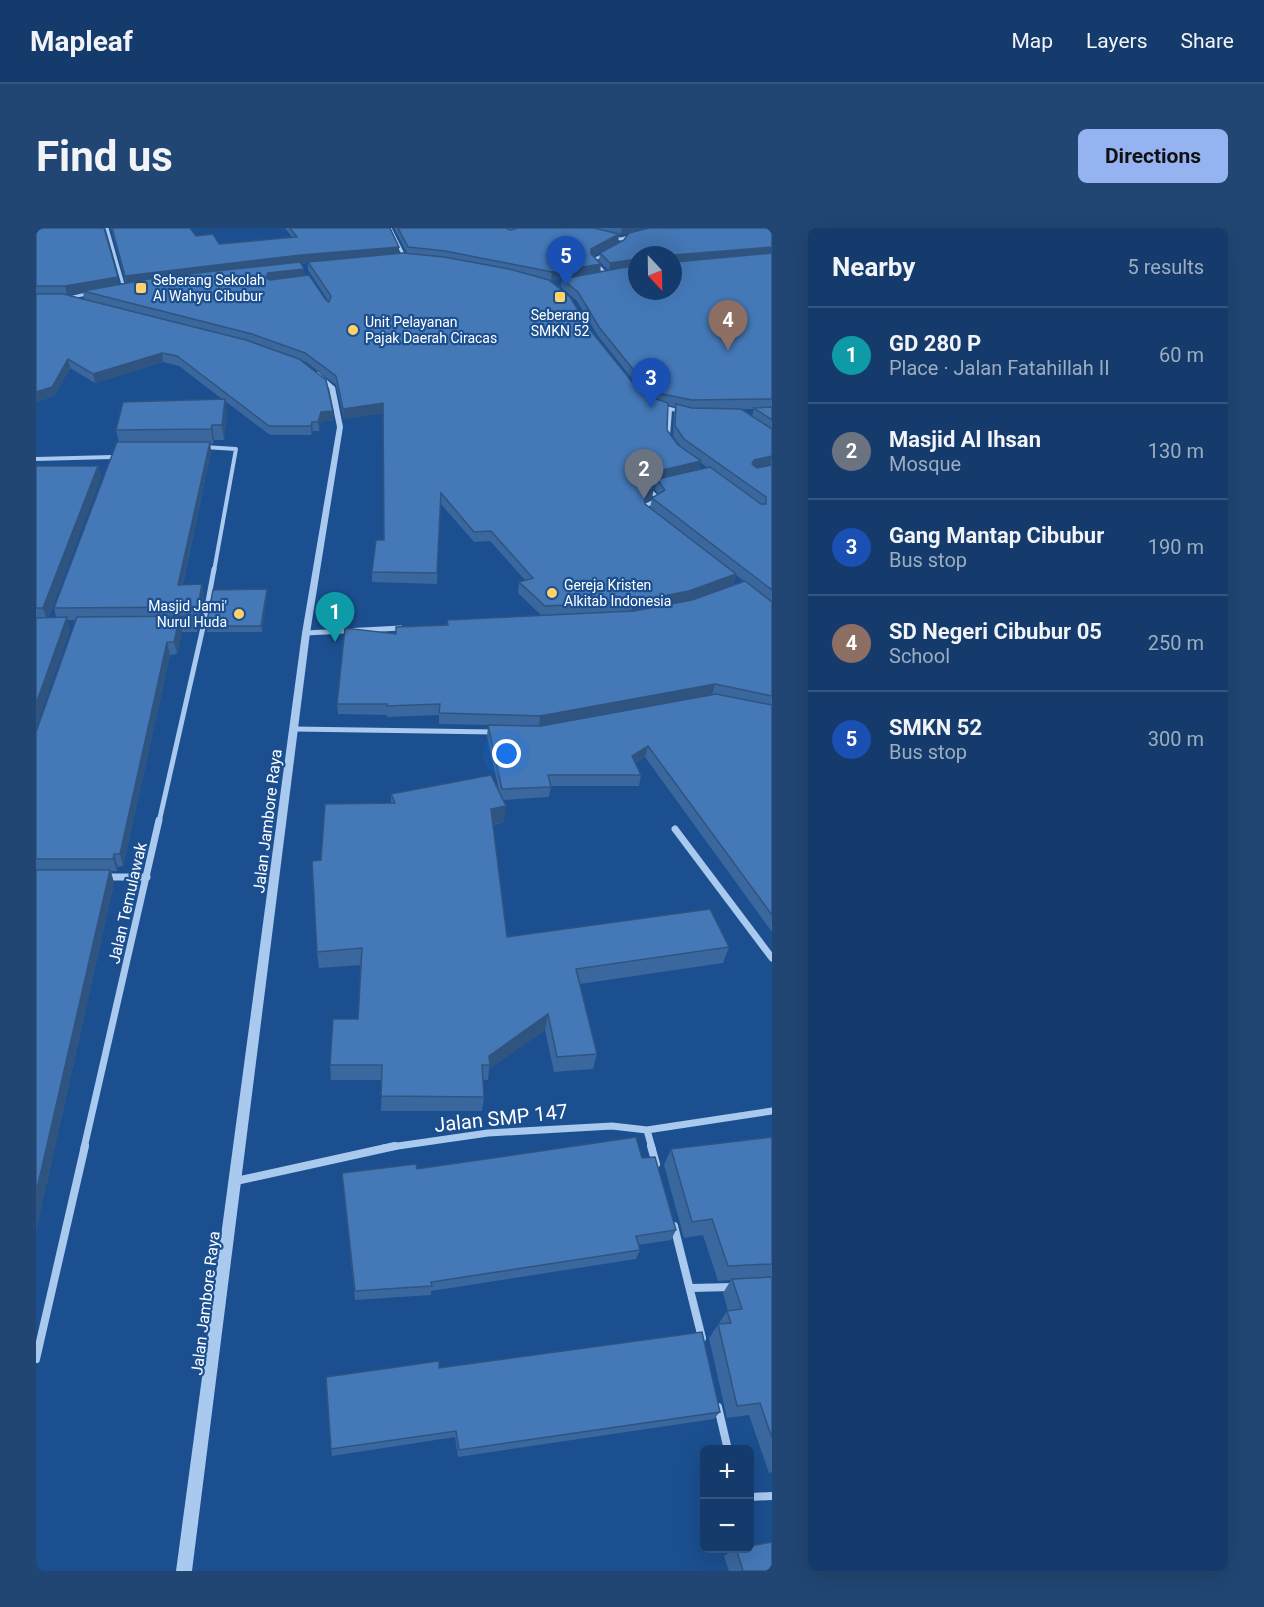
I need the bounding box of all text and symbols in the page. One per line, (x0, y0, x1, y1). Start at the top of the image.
text: Mapleaf (30, 25, 133, 58)
text: Map (1011, 29, 1053, 53)
text: Layers (1086, 29, 1147, 53)
text: Share (1180, 29, 1234, 53)
button: Directions (1078, 129, 1228, 183)
text: Find us (36, 132, 173, 181)
pin: 5 (546, 236, 586, 286)
north arrow (628, 246, 682, 300)
text: Nearby (832, 252, 915, 282)
text: 5 results (1128, 255, 1204, 279)
place label: Seberang Sekolah Al Wahyu Cibubur (153, 272, 265, 304)
marker: Seberang Sekolah Al Wahyu Cibubur (134, 281, 148, 295)
marker: Seberang SMKN 52 (553, 290, 567, 304)
pin: 4 (708, 300, 748, 350)
place label: Seberang SMKN 52 (531, 307, 589, 339)
place label: Unit Pelayanan Pajak Daerah Ciracas (365, 314, 497, 346)
marker: Unit Pelayanan Pajak Daerah Ciracas (346, 323, 360, 337)
text: GD 280 P (889, 331, 981, 356)
text: 1 (846, 343, 857, 367)
text: 60 m (1159, 343, 1204, 367)
text: Place · Jalan Fatahillah II (889, 356, 1110, 380)
pin: 3 (632, 358, 670, 408)
text: Masjid Al Ihsan (889, 427, 1041, 452)
text: 2 (846, 439, 857, 463)
text: 130 m (1148, 439, 1204, 463)
pin: 2 (624, 450, 664, 499)
text: Mosque (889, 452, 961, 476)
text: Gang Mantap Cibubur (889, 523, 1104, 548)
text: 3 (846, 535, 857, 559)
text: 190 m (1148, 535, 1204, 559)
text: Bus stop (889, 548, 967, 572)
place label: Gereja Kristen Alkitab Indonesia (564, 577, 671, 609)
marker: Gereja Kristen Alkitab Indonesia (545, 586, 559, 600)
pin: 1 (316, 592, 354, 642)
place label: Masjid Jami' Nurul Huda (148, 598, 227, 630)
marker: Masjid Jami' Nurul Huda (232, 607, 246, 621)
text: SD Negeri Cibubur 05 (889, 619, 1102, 644)
text: 4 (846, 631, 857, 655)
text: 250 m (1148, 631, 1204, 655)
text: School (889, 644, 950, 668)
text: SMKN 52 (889, 715, 982, 740)
text: 5 (846, 727, 857, 751)
text: 300 m (1148, 727, 1204, 751)
your location (492, 739, 521, 768)
text: Bus stop (889, 740, 967, 764)
street label: Jalan Jambore Raya (249, 748, 286, 894)
street label: Jalan Temulawak (104, 840, 151, 966)
street label: Jalan SMP 147 (433, 1099, 569, 1137)
street label: Jalan Jambore Raya (187, 1230, 224, 1376)
map controls (700, 1445, 754, 1553)
button: + (700, 1445, 754, 1499)
button: − (700, 1499, 754, 1553)

